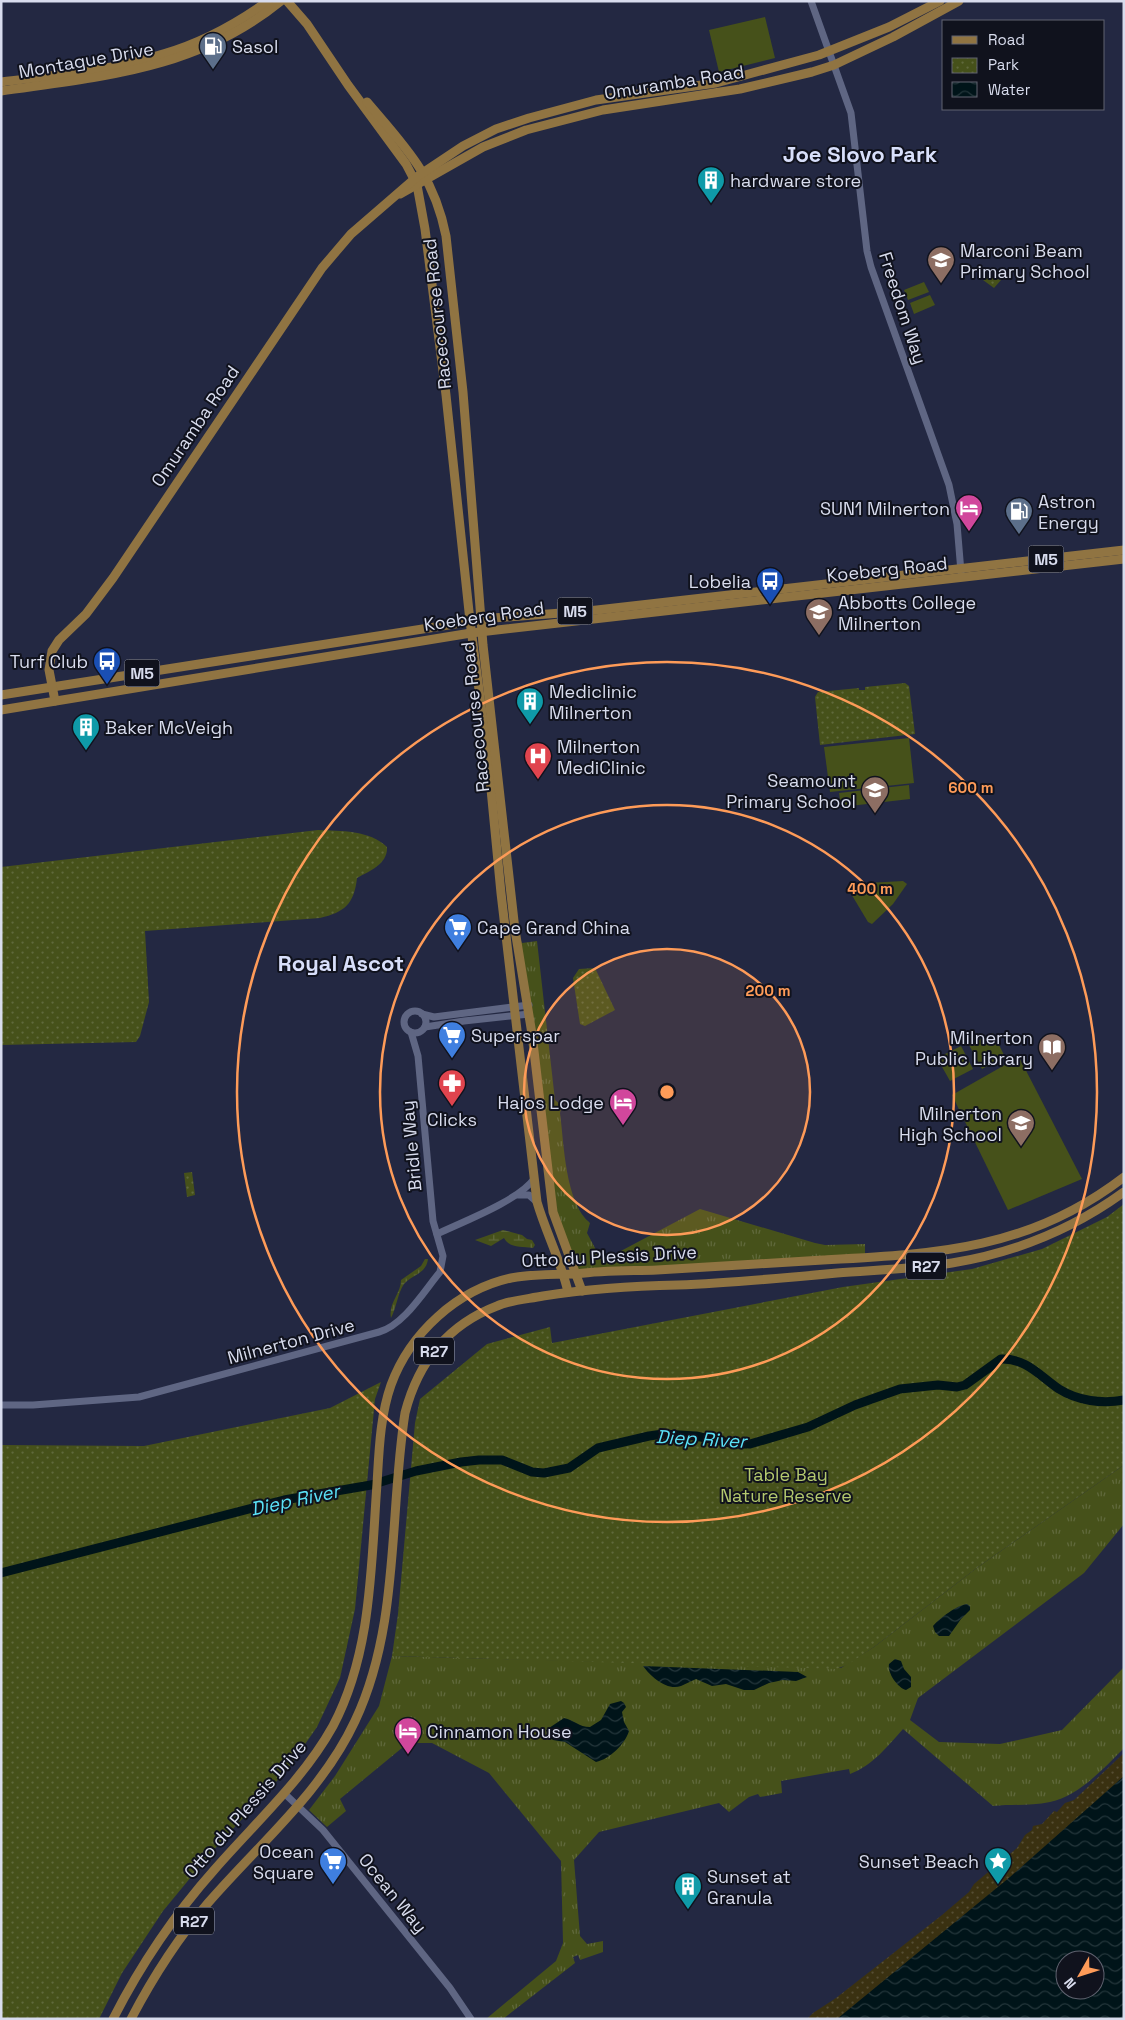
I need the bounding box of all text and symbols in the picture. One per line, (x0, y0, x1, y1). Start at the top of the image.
legend (942, 20, 1105, 110)
text: Road (988, 30, 1025, 49)
fuel station icon: Sasol (198, 31, 228, 70)
place label: Sasol (232, 35, 278, 58)
street label: Montague Drive (17, 37, 155, 83)
text: Park (988, 55, 1019, 74)
street label: Omuramba Road (602, 60, 746, 104)
text: Water (988, 80, 1031, 99)
district label: Joe Slovo Park (783, 140, 938, 168)
building icon: hardware store (696, 165, 726, 204)
place label: hardware store (730, 169, 861, 192)
street label: Racecourse Road (418, 238, 456, 390)
place label: Marconi Beam Primary School (960, 239, 1090, 283)
school or university icon: Marconi Beam Primary School (926, 245, 956, 284)
street label: Freedom Way (874, 249, 932, 367)
street label: Omuramba Road (146, 361, 244, 491)
place label: Astron Energy (1038, 490, 1099, 534)
hotel icon: SUN1 Milnerton (954, 493, 984, 532)
fuel station icon: Astron Energy (1004, 496, 1034, 535)
place label: SUN1 Milnerton (820, 497, 950, 520)
road number: M5 (1028, 546, 1064, 572)
street label: Koeberg Road (825, 551, 949, 587)
bus stop icon: Lobelia (755, 566, 785, 605)
place label: Lobelia (689, 570, 751, 593)
place label: Abbotts College Milnerton (838, 591, 976, 635)
street label: Koeberg Road (422, 596, 546, 636)
school or university icon: Abbotts College Milnerton (804, 597, 834, 636)
road number: M5 (558, 598, 592, 624)
street label: Racecourse Road (456, 641, 494, 793)
bus stop icon: Turf Club (92, 646, 122, 685)
place label: Turf Club (10, 650, 88, 673)
road number: M5 (124, 660, 160, 686)
place label: Mediclinic Milnerton (549, 680, 637, 724)
building icon: Mediclinic Milnerton (515, 686, 545, 725)
building icon: Baker McVeigh (71, 712, 101, 751)
place label: Baker McVeigh (105, 716, 233, 739)
place label: Milnerton MediClinic (557, 735, 646, 779)
hospital icon: Milnerton MediClinic (523, 741, 553, 780)
place label: Seamount Primary School (726, 769, 856, 813)
school or university icon: Seamount Primary School (860, 775, 890, 814)
text: 600 m (948, 778, 994, 797)
text: 400 m (847, 879, 893, 898)
supermarket icon: Cape Grand China (443, 912, 473, 951)
place label: Cape Grand China (477, 916, 630, 939)
district label: Royal Ascot (278, 949, 404, 977)
text: 200 m (746, 981, 790, 1000)
supermarket icon: Superspar (437, 1020, 467, 1059)
place label: Superspar (471, 1024, 560, 1047)
place label: Milnerton Public Library (915, 1026, 1033, 1070)
library icon: Milnerton Public Library (1037, 1032, 1067, 1071)
pharmacy icon: Clicks (437, 1068, 467, 1107)
centre of rings (658, 1083, 676, 1101)
hotel icon: Hajos Lodge (608, 1087, 638, 1126)
place label: Hajos Lodge (497, 1091, 604, 1114)
street label: Bridle Way (396, 1100, 426, 1192)
place label: Milnerton High School (899, 1102, 1002, 1146)
place label: Clicks (427, 1108, 477, 1131)
school or university icon: Milnerton High School (1006, 1108, 1036, 1147)
street label: Otto du Plessis Drive (521, 1240, 697, 1272)
road number: R27 (906, 1252, 946, 1280)
street label: Milnerton Drive (225, 1313, 357, 1369)
road number: R27 (414, 1338, 454, 1364)
water label: Diep River (655, 1424, 749, 1454)
park label: Table Bay Nature Reserve (720, 1463, 852, 1507)
water label: Diep River (248, 1478, 344, 1522)
hotel icon: Cinnamon House (393, 1716, 423, 1755)
place label: Cinnamon House (427, 1720, 572, 1743)
street label: Otto du Plessis Drive (179, 1735, 311, 1883)
place label: Ocean Square (253, 1840, 314, 1884)
supermarket icon: Ocean Square (318, 1846, 348, 1885)
place icon: Sunset Beach (983, 1846, 1013, 1885)
street label: Ocean Way (354, 1848, 432, 1938)
place label: Sunset Beach (859, 1850, 979, 1873)
place label: Sunset at Granula (707, 1865, 791, 1909)
building icon: Sunset at Granula (673, 1871, 703, 1910)
road number: R27 (174, 1908, 214, 1934)
north arrow (1055, 1950, 1105, 2000)
text: N (1060, 1974, 1080, 1992)

